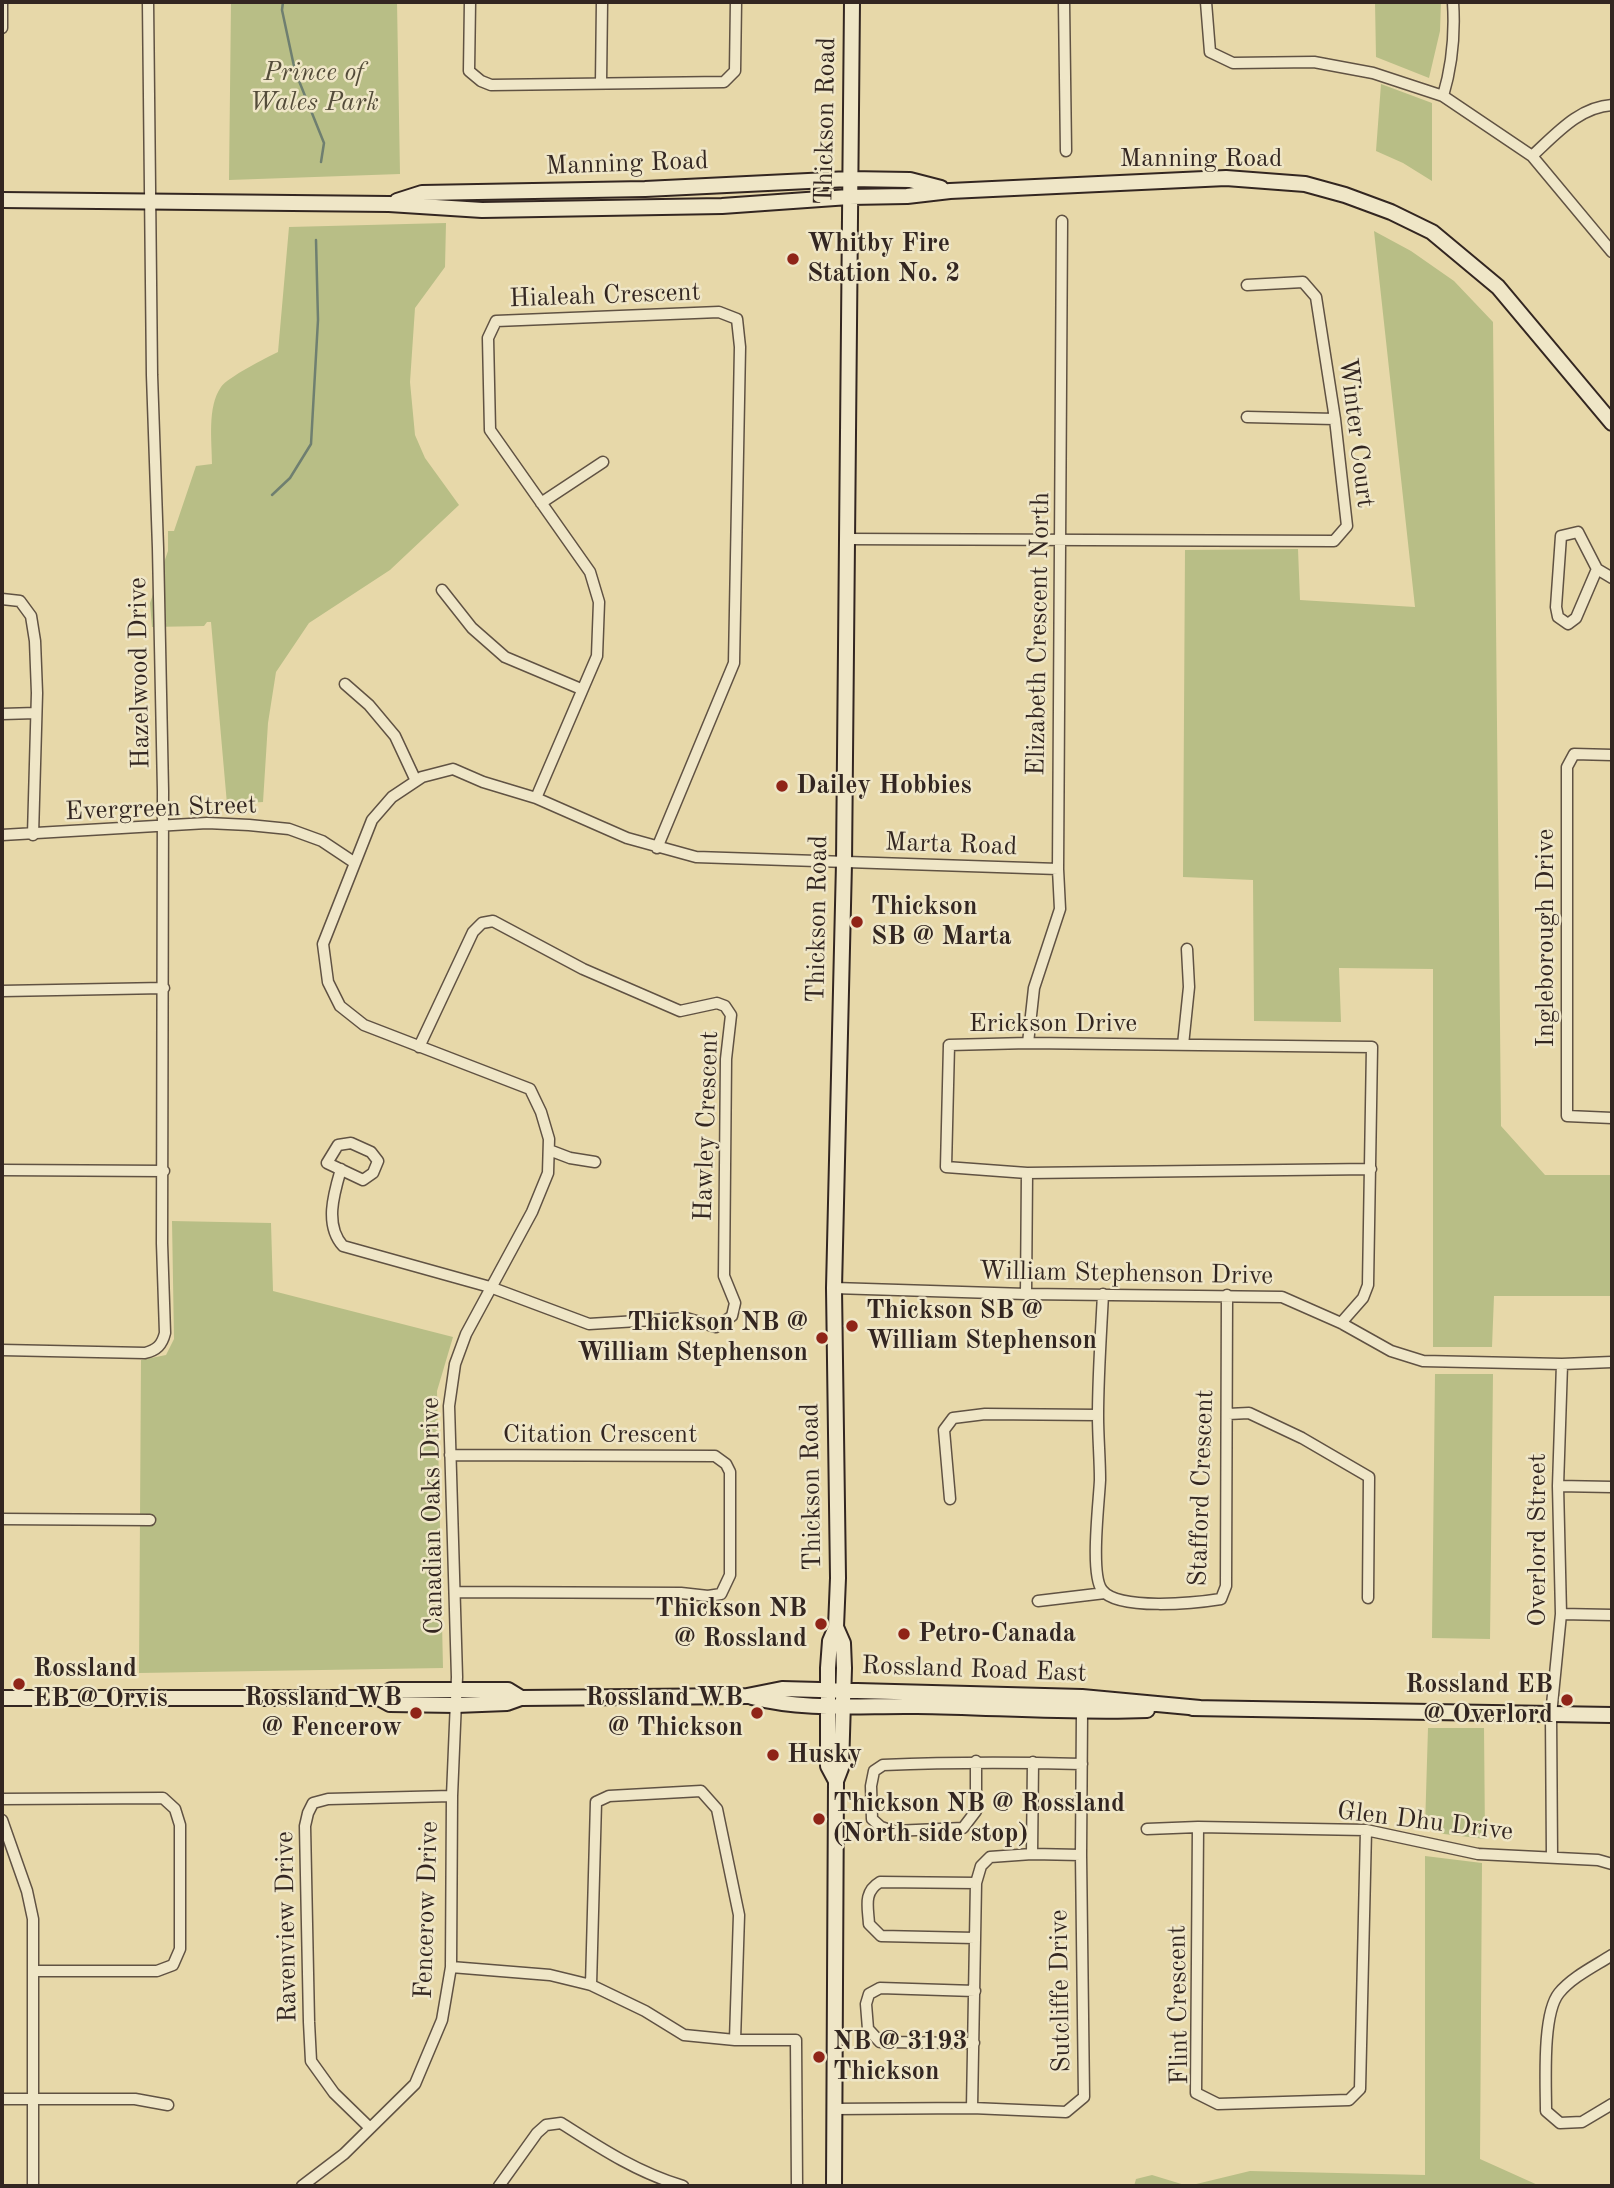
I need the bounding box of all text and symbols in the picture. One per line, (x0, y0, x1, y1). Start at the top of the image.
street label: Thickson Road (809, 37, 843, 205)
park label: Prince of Wales Park (249, 57, 379, 119)
street label: Manning Road (1119, 143, 1283, 175)
street label: Manning Road (545, 146, 709, 182)
place label: Whitby Fire Station No. 2 (807, 228, 960, 290)
marker: Whitby Fire Station No. 2 (785, 251, 801, 267)
street label: Hialeah Crescent (509, 277, 701, 315)
street label: Winter Court (1331, 356, 1381, 510)
street label: Elizabeth Crescent North (1021, 492, 1057, 776)
street label: Hazelwood Drive (123, 577, 157, 769)
place label: Dailey Hobbies (796, 770, 972, 802)
marker: Dailey Hobbies (774, 778, 790, 794)
street label: Evergreen Street (65, 790, 257, 828)
street label: Marta Road (884, 827, 1018, 863)
street label: Ingleborough Drive (1530, 829, 1562, 1047)
street label: Thickson Road (801, 835, 835, 1003)
place label: Thickson SB @ Marta (871, 891, 1012, 953)
marker: Thickson SB @ Marta (849, 914, 865, 930)
street label: Erickson Drive (969, 1008, 1137, 1040)
street label: Hawley Crescent (688, 1030, 726, 1222)
street label: William Stephenson Drive (979, 1256, 1273, 1292)
place label: Thickson SB @ William Stephenson (866, 1295, 1097, 1356)
place label: Thickson NB @ William Stephenson (577, 1307, 808, 1368)
marker: Thickson SB @ William Stephenson (844, 1318, 860, 1334)
marker: Thickson NB @ William Stephenson (814, 1330, 830, 1346)
street label: Stafford Crescent (1183, 1389, 1221, 1587)
street label: Canadian Oaks Drive (415, 1397, 451, 1635)
street label: Thickson Road (795, 1403, 829, 1571)
street label: Citation Crescent (503, 1419, 697, 1451)
street label: Overlord Street (1522, 1453, 1554, 1627)
place label: Thickson NB @ Rossland (655, 1593, 807, 1654)
marker: Thickson NB @ Rossland (813, 1616, 829, 1632)
place label: Petro-Canada (918, 1618, 1076, 1650)
marker: Petro-Canada (896, 1626, 912, 1642)
street label: Rossland Road East (861, 1650, 1087, 1690)
place label: Rossland EB @ Orvis (33, 1653, 168, 1714)
place label: Rossland EB @ Overlord (1405, 1669, 1553, 1730)
marker: Rossland EB @ Orvis (11, 1676, 27, 1692)
place label: Rossland WB @ Fencerow (244, 1682, 402, 1744)
place label: Rossland WB @ Thickson (585, 1682, 743, 1744)
marker: Rossland EB @ Overlord (1559, 1692, 1575, 1708)
marker: Rossland WB @ Fencerow (408, 1705, 424, 1721)
marker: Rossland WB @ Thickson (749, 1705, 765, 1721)
place label: Husky (787, 1739, 862, 1771)
marker: Husky (765, 1747, 781, 1763)
place label: Thickson NB @ Rossland (North side stop) (833, 1788, 1125, 1850)
street label: Glen Dhu Drive (1335, 1796, 1515, 1848)
marker: Thickson NB @ Rossland (North side stop) (811, 1811, 827, 1827)
street label: Fencerow Drive (408, 1820, 446, 2000)
street label: Ravenview Drive (270, 1831, 304, 2023)
street label: Sutcliffe Drive (1044, 1909, 1078, 2073)
street label: Flint Crescent (1162, 1925, 1196, 2085)
place label: NB @ 3193 Thickson (833, 2026, 968, 2088)
marker: NB @ 3193 Thickson (811, 2049, 827, 2065)

